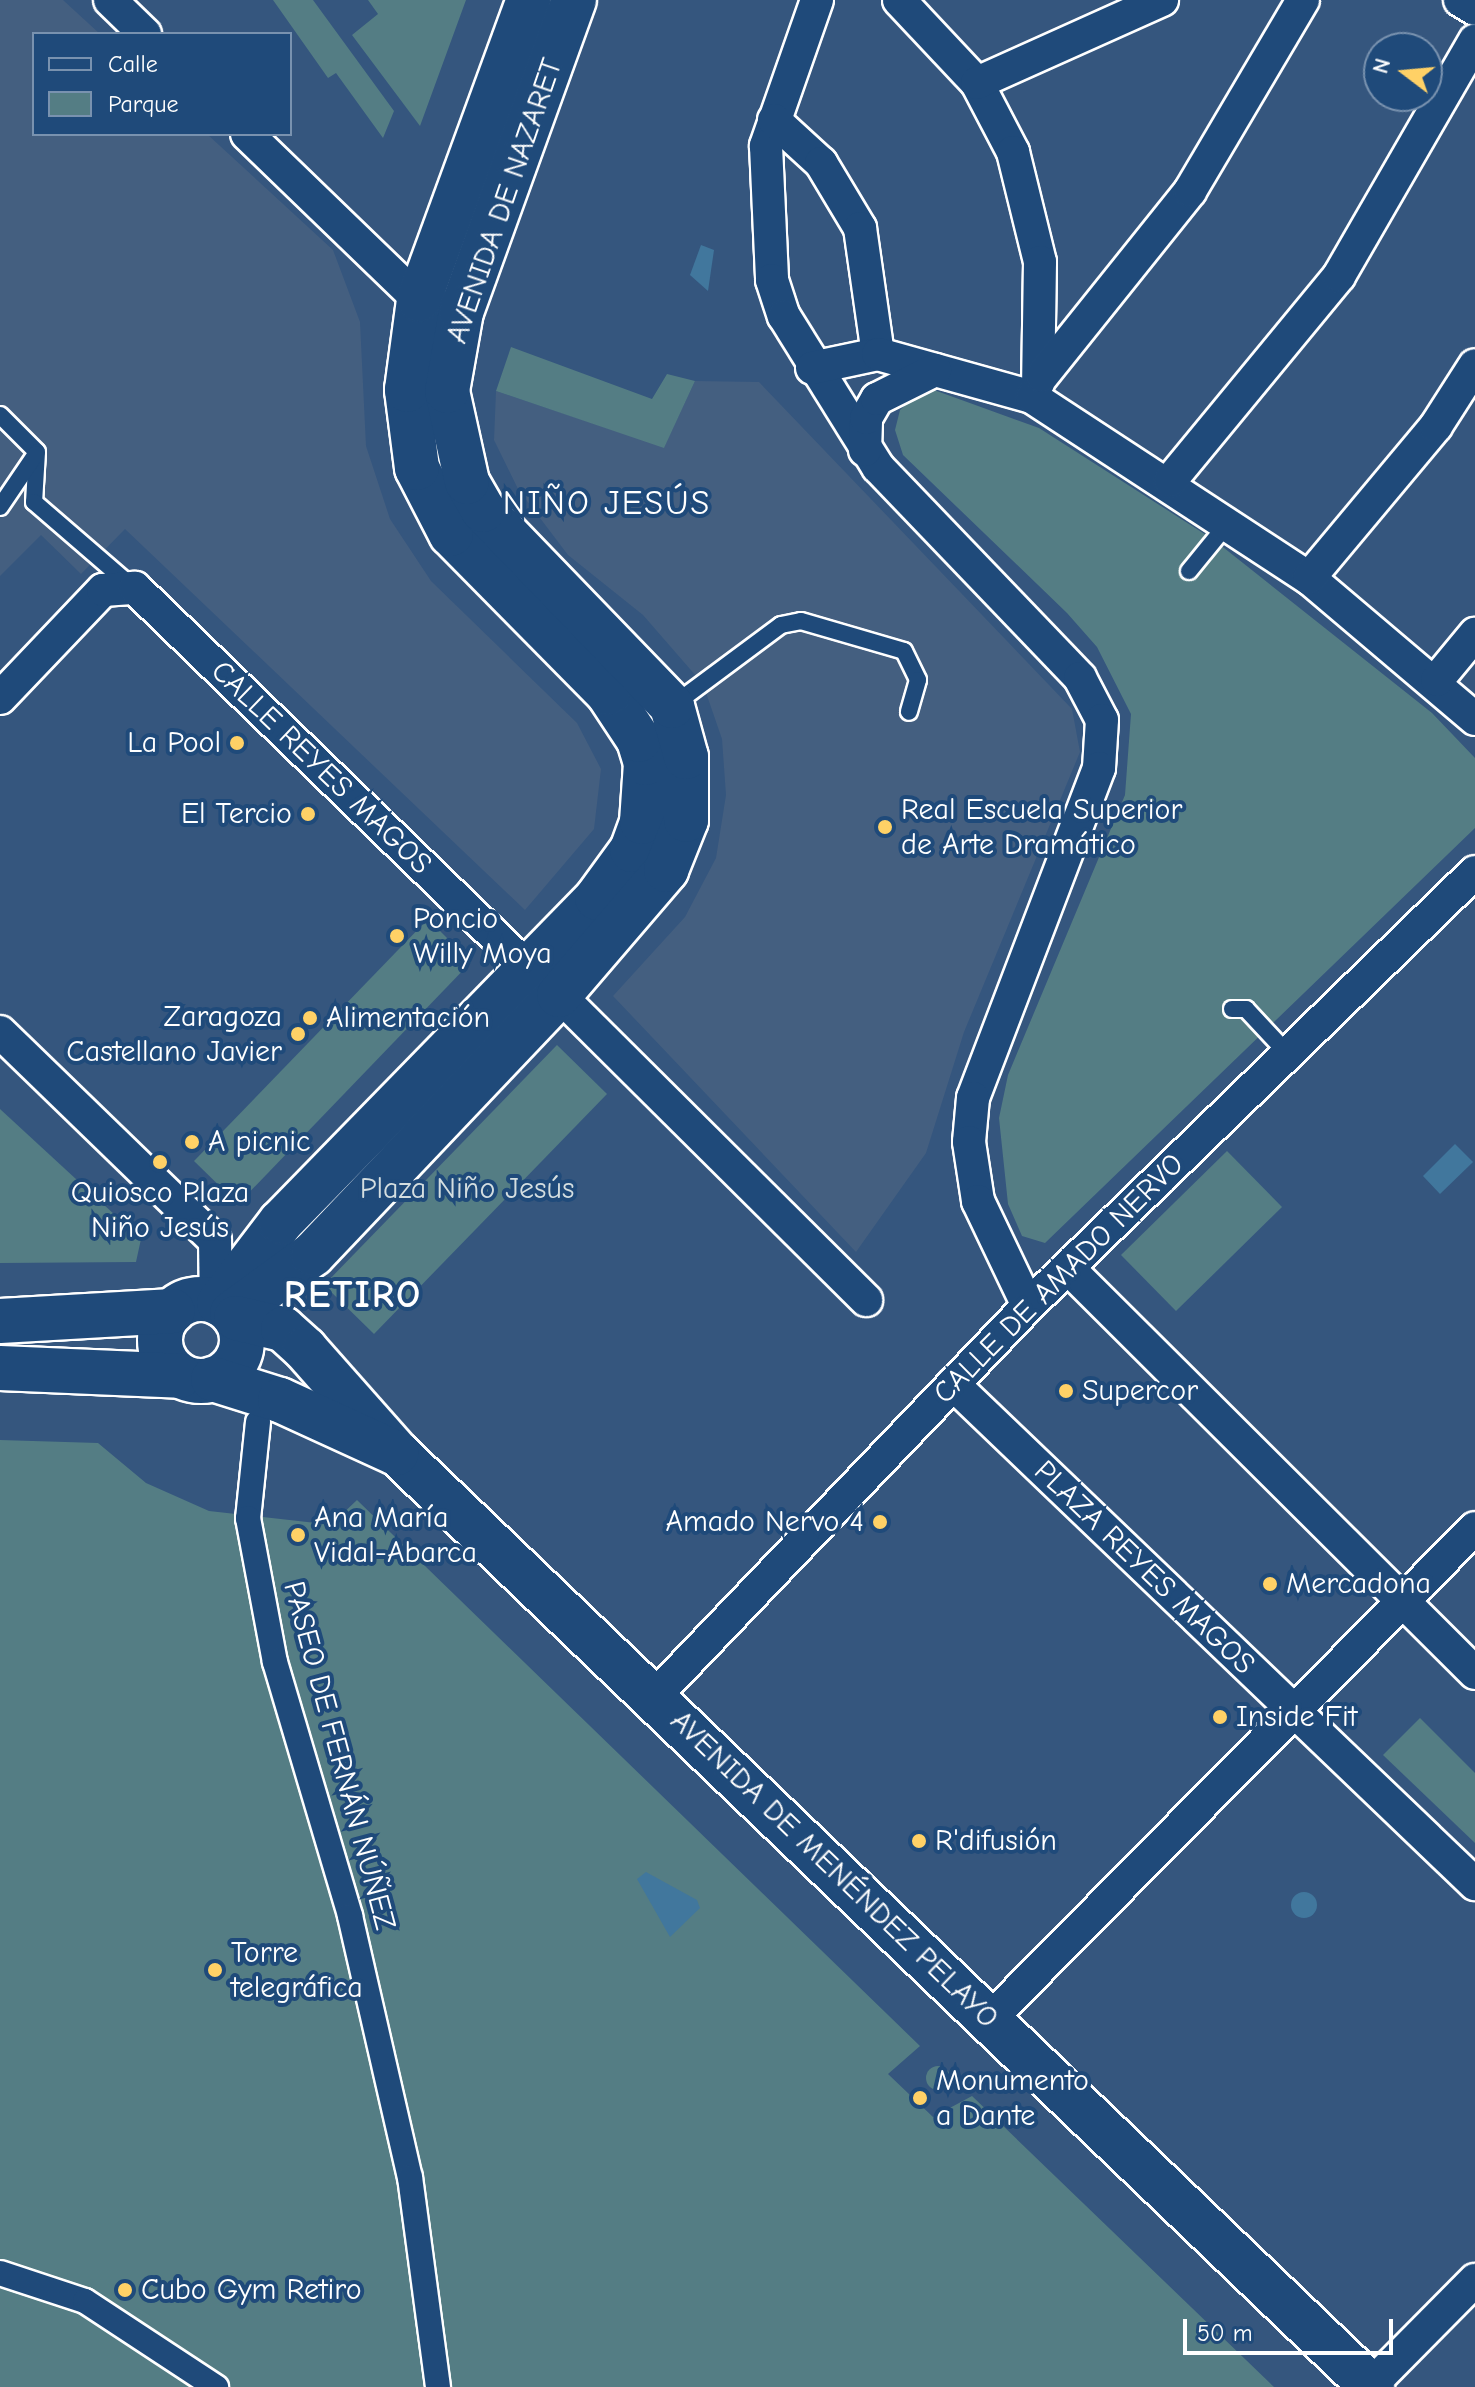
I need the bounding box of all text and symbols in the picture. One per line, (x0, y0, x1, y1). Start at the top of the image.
legend (32, 32, 292, 136)
north arrow (1363, 32, 1443, 112)
text: Calle (108, 50, 158, 78)
street label: AVENIDA DE NAZARET (439, 54, 571, 348)
text: N (1367, 55, 1396, 76)
text: Parque (108, 90, 179, 118)
district label: NIÑO JESÚS (503, 484, 711, 524)
street label: CALLE REYES MAGOS (203, 654, 439, 882)
place label: La Pool (127, 725, 221, 761)
marker: La Pool (228, 734, 246, 752)
place label: Real Escuela Superior de Arte Dramático (901, 792, 1182, 862)
place label: El Tercio (181, 796, 292, 832)
marker: El Tercio (299, 805, 317, 823)
marker: Real Escuela Superior de Arte Dramático (876, 818, 894, 836)
place label: Poncio Willy Moya (413, 901, 552, 972)
marker: Poncio Willy Moya (388, 927, 406, 945)
place label: Zaragoza Castellano Javier (66, 999, 282, 1070)
place label: Alimentación (326, 1000, 490, 1036)
marker: Alimentación (301, 1009, 319, 1027)
marker: Zaragoza Castellano Javier (289, 1025, 307, 1043)
place label: A picnic (208, 1124, 311, 1160)
marker: A picnic (183, 1133, 201, 1151)
street label: CALLE DE AMADO NERVO (926, 1146, 1192, 1412)
marker: Quiosco Plaza Niño Jesús (151, 1153, 169, 1171)
park label: Plaza Niño Jesús (360, 1171, 574, 1207)
place label: Quiosco Plaza Niño Jesús (71, 1175, 249, 1246)
district label: RETIRO (284, 1273, 422, 1319)
place label: Supercor (1082, 1373, 1198, 1409)
marker: Supercor (1057, 1382, 1075, 1400)
street label: PLAZA REYES MAGOS (1026, 1453, 1262, 1683)
place label: Ana María Vidal-Abarca (314, 1500, 477, 1570)
place label: Amado Nervo 4 (665, 1504, 864, 1540)
marker: Amado Nervo 4 (871, 1513, 889, 1531)
marker: Ana María Vidal-Abarca (289, 1526, 307, 1544)
place label: Mercadona (1286, 1566, 1431, 1602)
marker: Mercadona (1261, 1575, 1279, 1593)
street label: PASEO DE FERNÁN NÚÑEZ (275, 1578, 403, 1934)
place label: Inside Fit (1236, 1699, 1357, 1735)
street label: AVENIDA DE MENÉNDEZ PELAYO (663, 1704, 1005, 2036)
marker: Inside Fit (1211, 1708, 1229, 1726)
place label: R'difusión (935, 1823, 1057, 1859)
marker: R'difusión (910, 1832, 928, 1850)
place label: Torre telegráfica (231, 1935, 363, 2006)
marker: Torre telegráfica (206, 1961, 224, 1979)
place label: Monumento a Dante (936, 2063, 1089, 2134)
marker: Monumento a Dante (911, 2089, 929, 2107)
place label: Cubo Gym Retiro (141, 2272, 362, 2308)
marker: Cubo Gym Retiro (116, 2281, 134, 2299)
scale bar (1187, 2303, 1397, 2353)
text: 50 m (1197, 2319, 1253, 2347)

